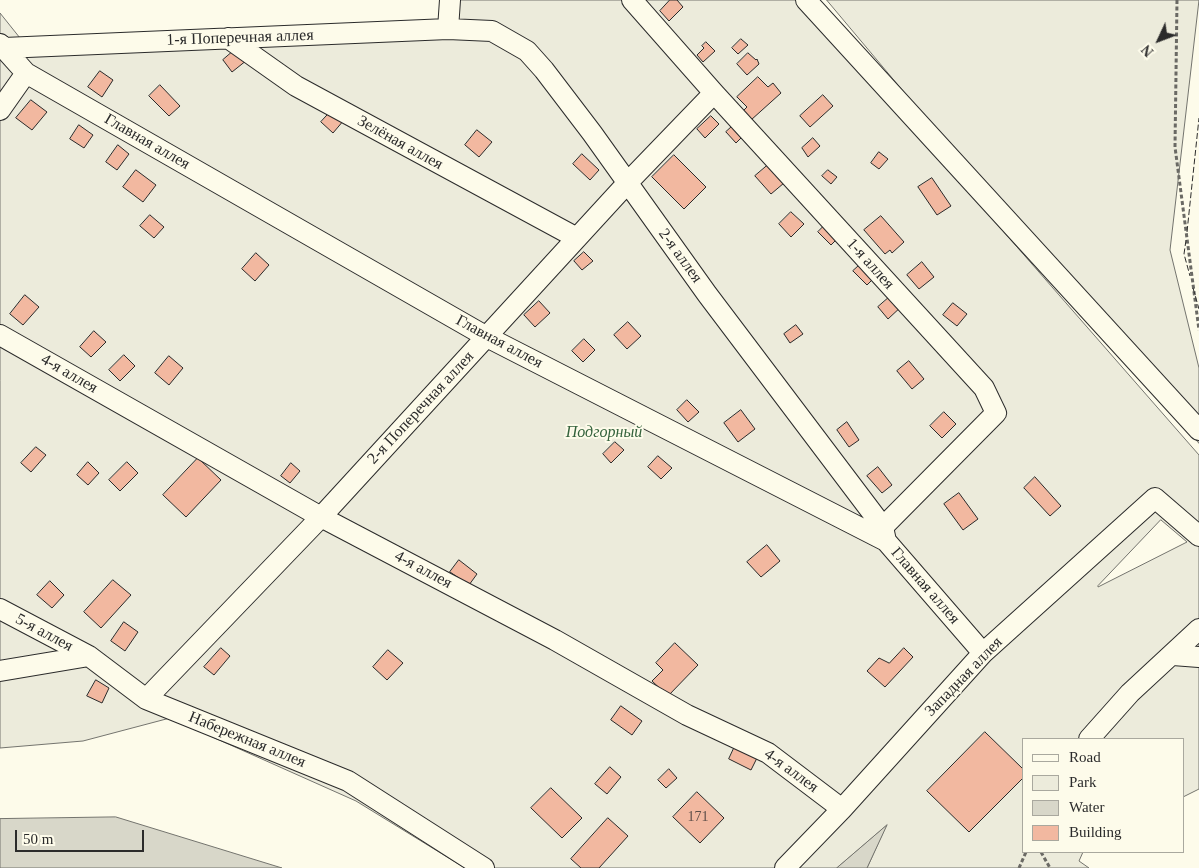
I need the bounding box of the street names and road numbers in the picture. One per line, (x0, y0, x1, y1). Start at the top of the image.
street label: 1-я Поперечная аллея (166, 26, 314, 50)
street label: Главная аллея (101, 110, 193, 174)
street label: Зелёная аллея (354, 112, 446, 174)
street label: 2-я аллея (654, 225, 706, 287)
street label: 1-я аллея (842, 234, 898, 294)
street label: Главная аллея (452, 311, 546, 373)
street label: 2-я Поперечная аллея (364, 348, 478, 468)
street label: 4-я аллея (37, 350, 101, 398)
street label: Главная аллея (886, 544, 964, 628)
street label: 4-я аллея (391, 547, 455, 593)
street label: 5-я аллея (12, 610, 76, 656)
street label: Западная аллея (921, 633, 1007, 721)
street label: Набережная аллея (186, 708, 308, 772)
street label: 4-я аллея (760, 745, 822, 797)

